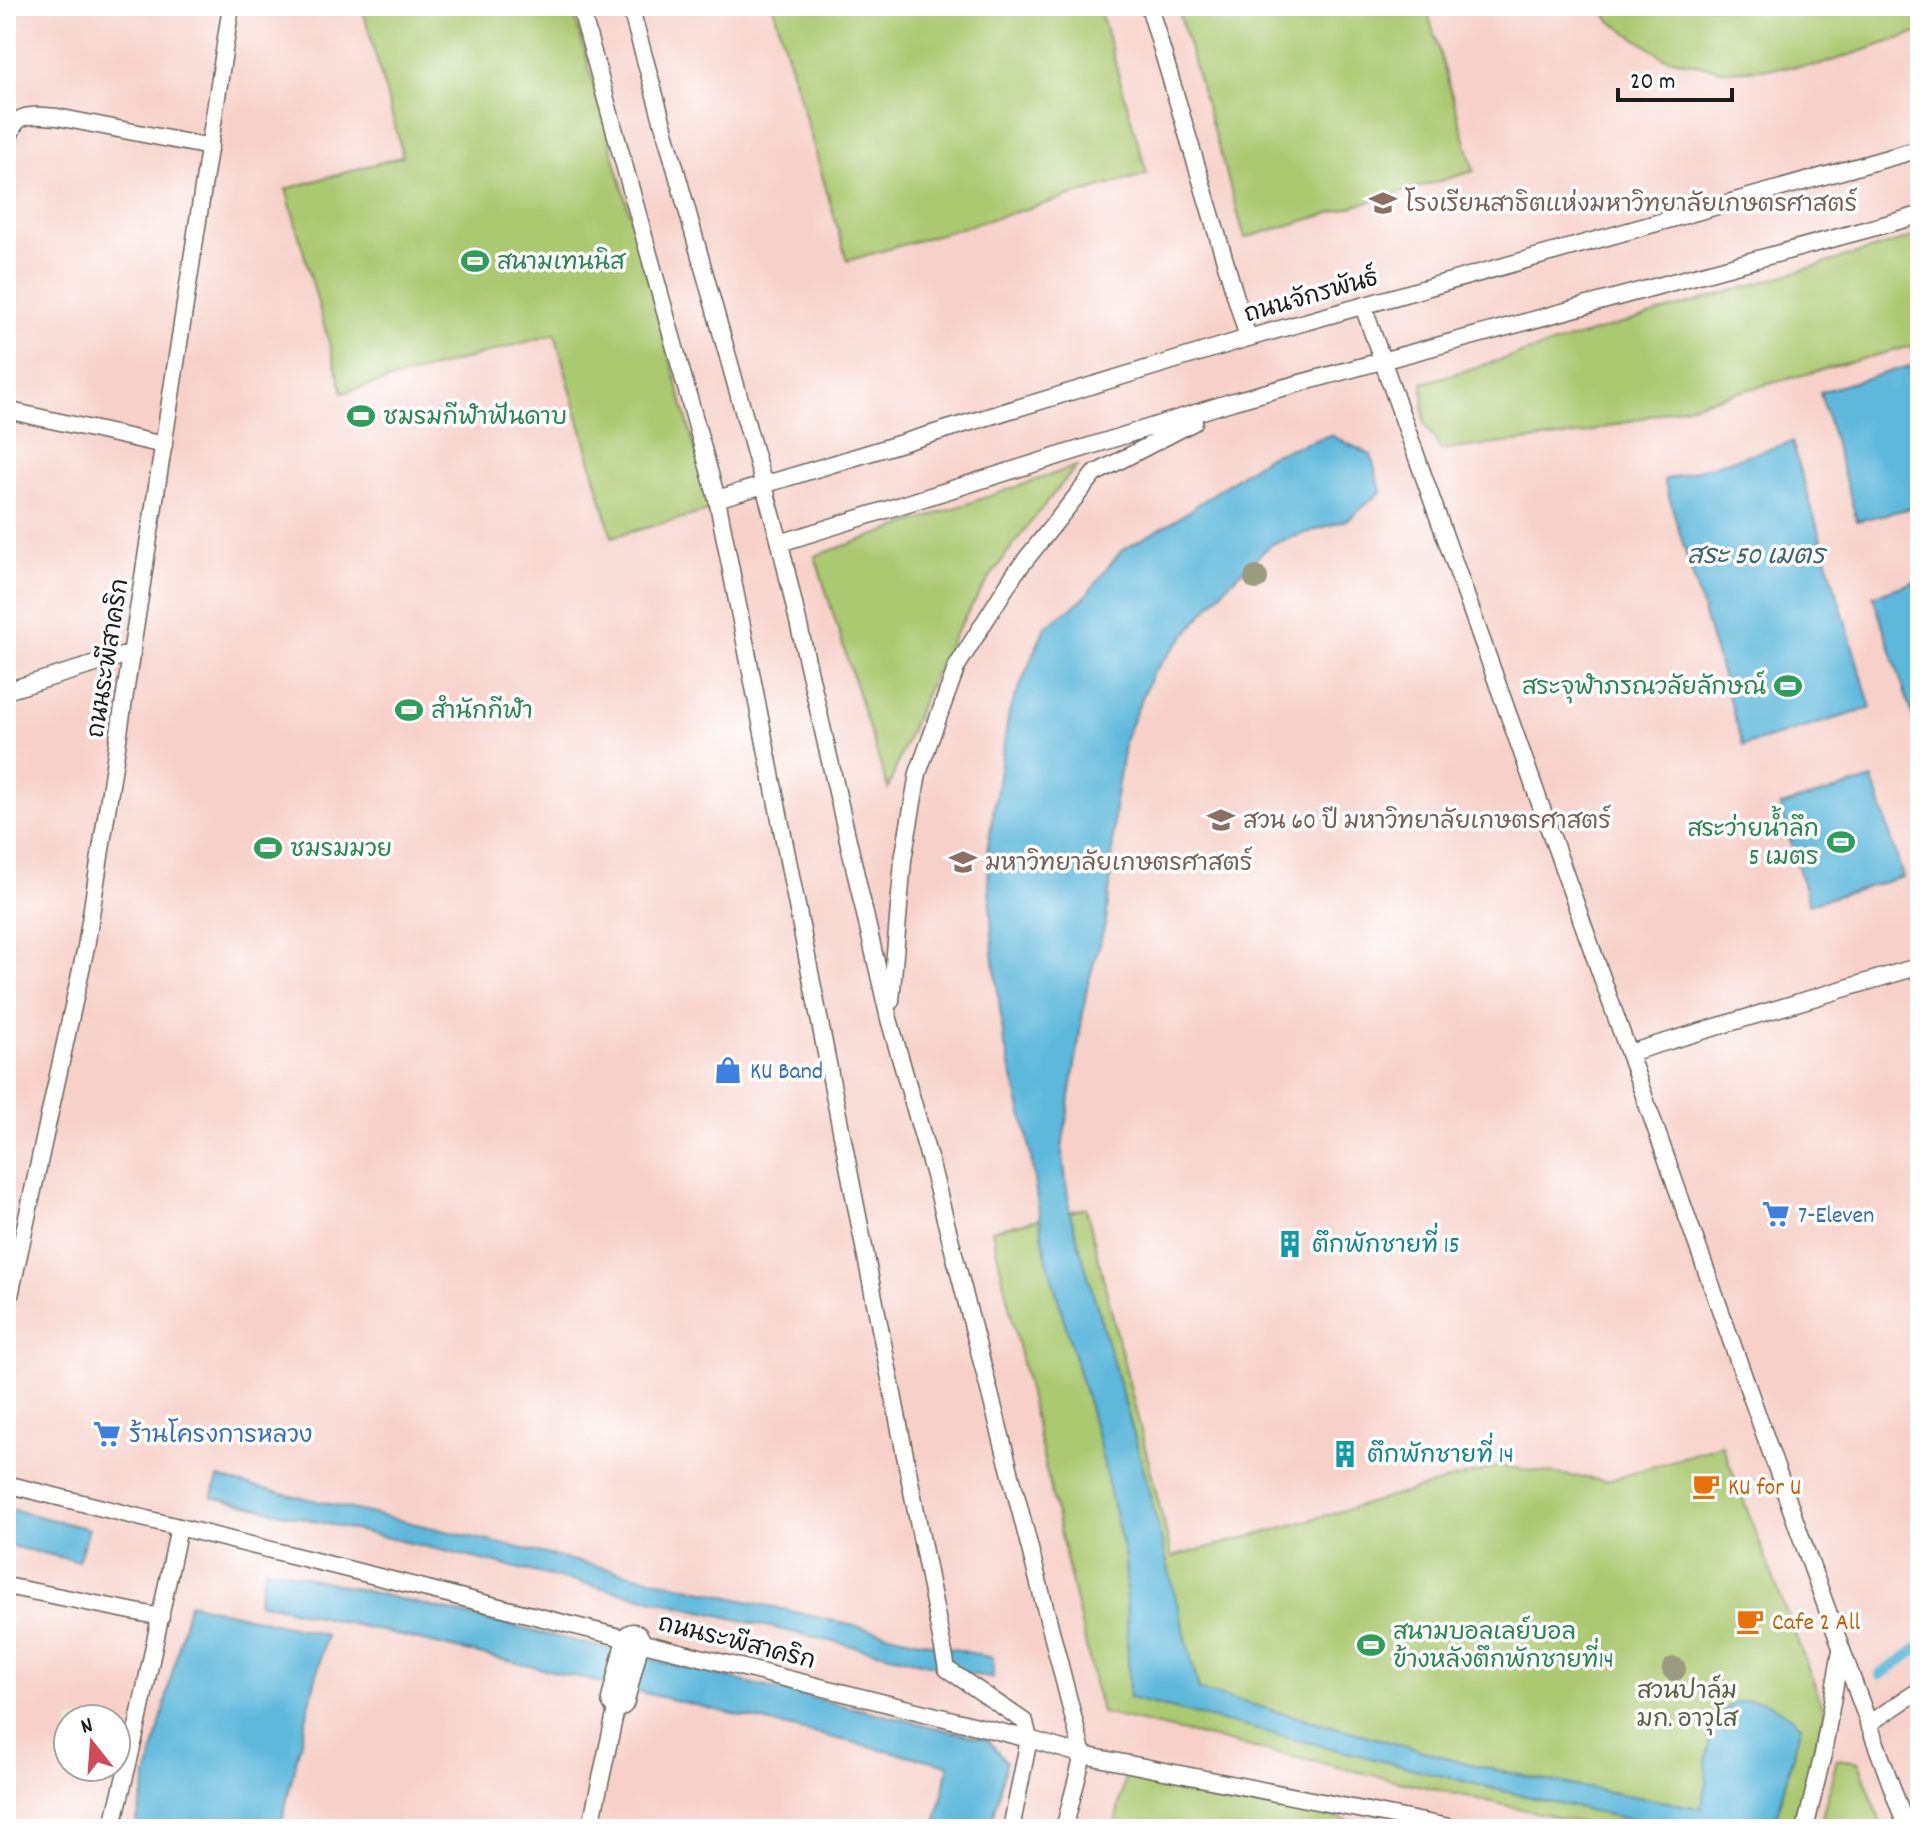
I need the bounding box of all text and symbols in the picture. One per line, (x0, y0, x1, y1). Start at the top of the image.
scale bar (1618, 52, 1732, 102)
text: 20 m (1630, 66, 1676, 100)
place label: โรงเรียนสาธิตแห่งมหาวิทยาลัยเกษตรศาสตร์ (1405, 187, 1857, 223)
school or university icon: โรงเรียนสาธิตแห่งมหาวิทยาลัยเกษตรศาสตร์ (1368, 188, 1398, 218)
sports icon: สนามเทนนิส (460, 246, 490, 276)
place label: สนามเทนนิส (497, 247, 627, 281)
street label: ถนนจักรพันธ์ (1240, 261, 1383, 333)
sports icon: ชมรมกีฬาฟันดาบ (346, 401, 376, 431)
place label: ชมรมกีฬาฟันดาบ (383, 401, 567, 436)
water label: สระ 50 เมตร (1687, 539, 1828, 576)
street label: ถนนระพีสาคริก (80, 576, 139, 741)
place label: สระจุฬาภรณวลัยลักษณ์ (1522, 670, 1766, 706)
sports icon: สระจุฬาภรณวลัยลักษณ์ (1773, 671, 1803, 701)
place label: สำนักกีฬา (431, 694, 533, 730)
sports icon: สำนักกีฬา (394, 695, 424, 725)
place label: สวน 60 ปี มหาวิทยาลัยเกษตรศาสตร์ (1243, 804, 1611, 840)
school or university icon: สวน 60 ปี มหาวิทยาลัยเกษตรศาสตร์ (1206, 805, 1236, 835)
place label: สระว่ายน้ำลึก 5 เมตร (1688, 805, 1819, 876)
sports icon: สระว่ายน้ำลึก 5 เมตร (1826, 827, 1856, 857)
sports icon: ชมรมมวย (253, 833, 283, 863)
place label: ชมรมมวย (290, 834, 392, 868)
place label: มหาวิทยาลัยเกษตรศาสตร์ (985, 846, 1253, 882)
school or university icon: มหาวิทยาลัยเกษตรศาสตร์ (948, 847, 978, 877)
shop icon: KU Band (713, 1055, 743, 1085)
place label: KU Band (750, 1056, 823, 1090)
supermarket icon: 7-Eleven (1761, 1199, 1791, 1229)
place label: 7-Eleven (1798, 1200, 1874, 1234)
place label: ตึกพักชายที่ 15 (1312, 1222, 1460, 1264)
building icon: ตึกพักชายที่ 15 (1275, 1229, 1305, 1259)
place label: ร้านโครงการหลวง (129, 1418, 312, 1454)
supermarket icon: ร้านโครงการหลวง (92, 1419, 122, 1449)
place label: ตึกพักชายที่ 14 (1367, 1432, 1514, 1474)
building icon: ตึกพักชายที่ 14 (1330, 1439, 1360, 1469)
cafe icon: KU for U (1691, 1471, 1721, 1501)
place label: KU for U (1728, 1472, 1801, 1506)
cafe icon: Cafe 2 All (1735, 1606, 1765, 1636)
street label: ถนนระพีสาคริก (654, 1607, 819, 1680)
place label: Cafe 2 All (1772, 1607, 1860, 1641)
place label: สนามบอลเลย์บอล ข้างหลังตึกพักชายที่14 (1393, 1615, 1614, 1679)
sports icon: สนามบอลเลย์บอล ข้างหลังตึกพักชายที่14 (1356, 1630, 1386, 1660)
park label: สวนปาล์ม มก. อาวุโส (1637, 1674, 1739, 1738)
north arrow (52, 1703, 132, 1783)
text: N (77, 1711, 97, 1744)

